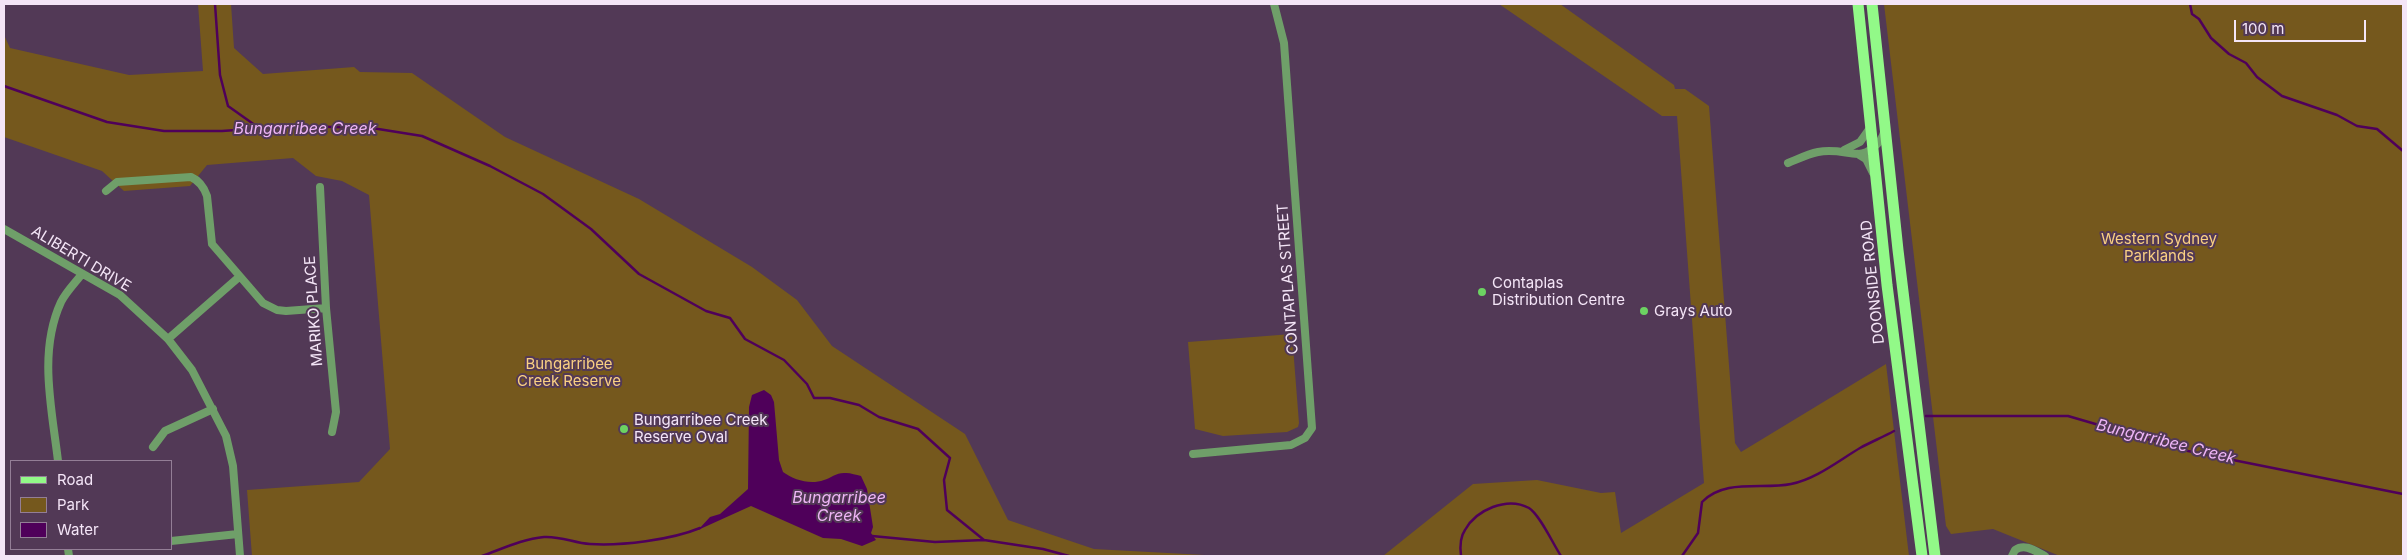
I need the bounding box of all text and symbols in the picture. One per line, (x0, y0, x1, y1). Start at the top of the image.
scale bar (2237, 10, 2370, 42)
text: 100 m (2242, 19, 2284, 38)
water label: Bungarribee Creek (234, 119, 376, 139)
street label: CONTAPLAS STREET (1274, 203, 1302, 355)
street label: DOONSIDE ROAD (1858, 219, 1888, 345)
street label: ALIBERTI DRIVE (28, 222, 134, 296)
park label: Western Sydney Parklands (2101, 230, 2217, 265)
street label: MARIKO PLACE (301, 255, 327, 367)
place label: Contaplas Distribution Centre (1492, 274, 1625, 309)
marker: Contaplas Distribution Centre (1476, 286, 1488, 298)
place label: Grays Auto (1654, 302, 1733, 320)
marker: Grays Auto (1638, 305, 1650, 317)
park label: Bungarribee Creek Reserve (517, 355, 621, 390)
place label: Bungarribee Creek Reserve Oval (634, 411, 768, 446)
water label: Bungarribee Creek (2094, 415, 2238, 469)
marker: Bungarribee Creek Reserve Oval (618, 423, 630, 435)
legend (10, 460, 172, 550)
text: Road (57, 470, 93, 489)
water label: Bungarribee Creek (792, 488, 886, 526)
text: Park (57, 495, 89, 514)
text: Water (57, 520, 99, 539)

